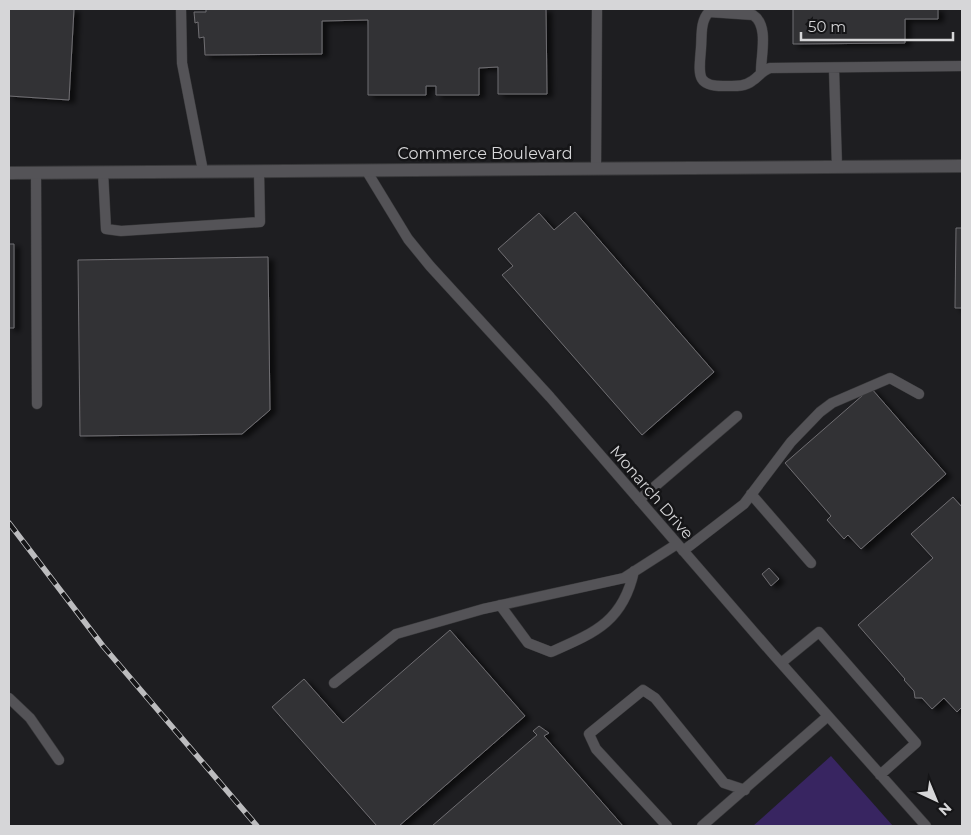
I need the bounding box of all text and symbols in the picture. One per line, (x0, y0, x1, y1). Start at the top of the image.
scale bar (801, 10, 954, 42)
text: 50 m (808, 17, 846, 36)
street label: Commerce Boulevard (397, 144, 573, 163)
street label: Monarch Drive (606, 442, 697, 543)
north arrow (911, 775, 961, 825)
text: N (935, 799, 955, 820)

